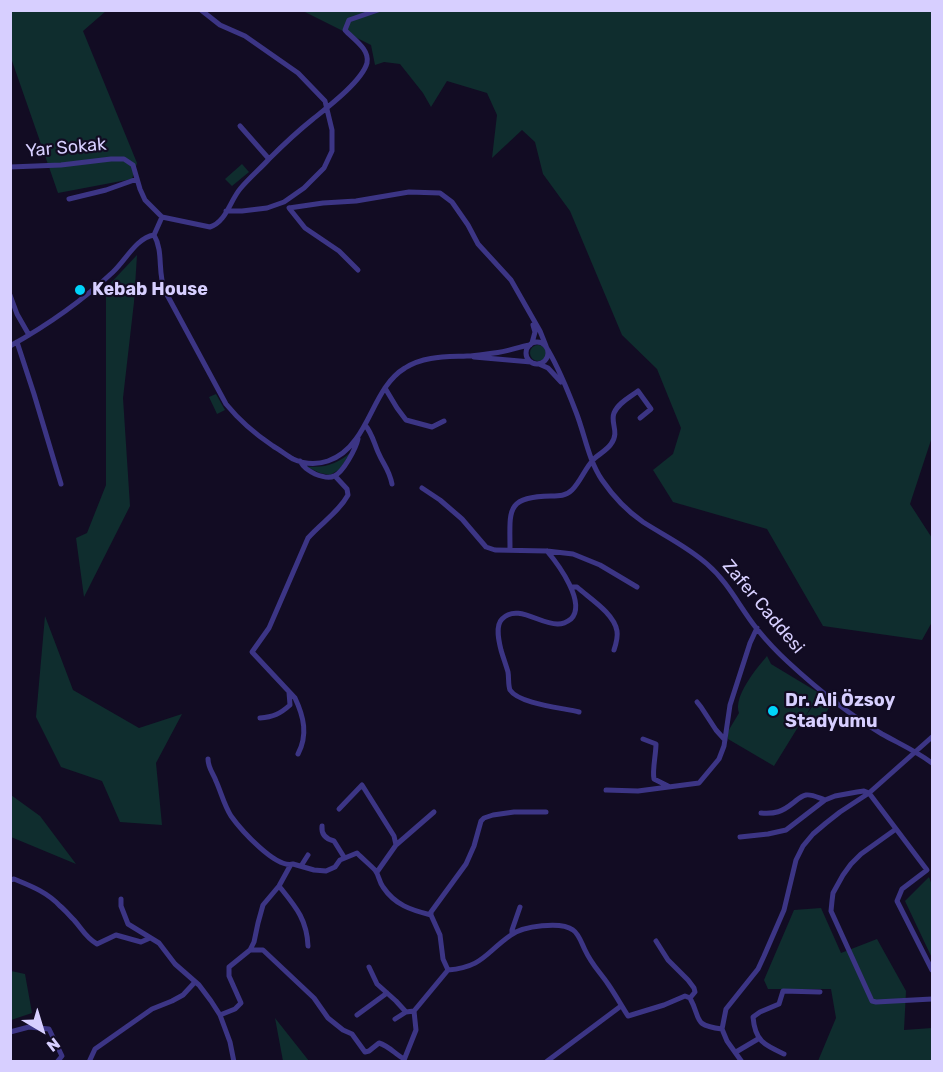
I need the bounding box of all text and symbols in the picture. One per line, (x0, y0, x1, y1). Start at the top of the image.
street label: Yar Sokak (25, 134, 107, 162)
place label: Kebab House (92, 279, 208, 301)
marker: Kebab House (73, 283, 87, 297)
street label: Zafer Caddesi (718, 556, 808, 658)
place label: Dr. Ali Özsoy Stadyumu (785, 690, 895, 732)
marker: Dr. Ali Özsoy Stadyumu (766, 704, 780, 718)
north arrow (12, 1000, 72, 1060)
text: N (43, 1034, 64, 1056)

